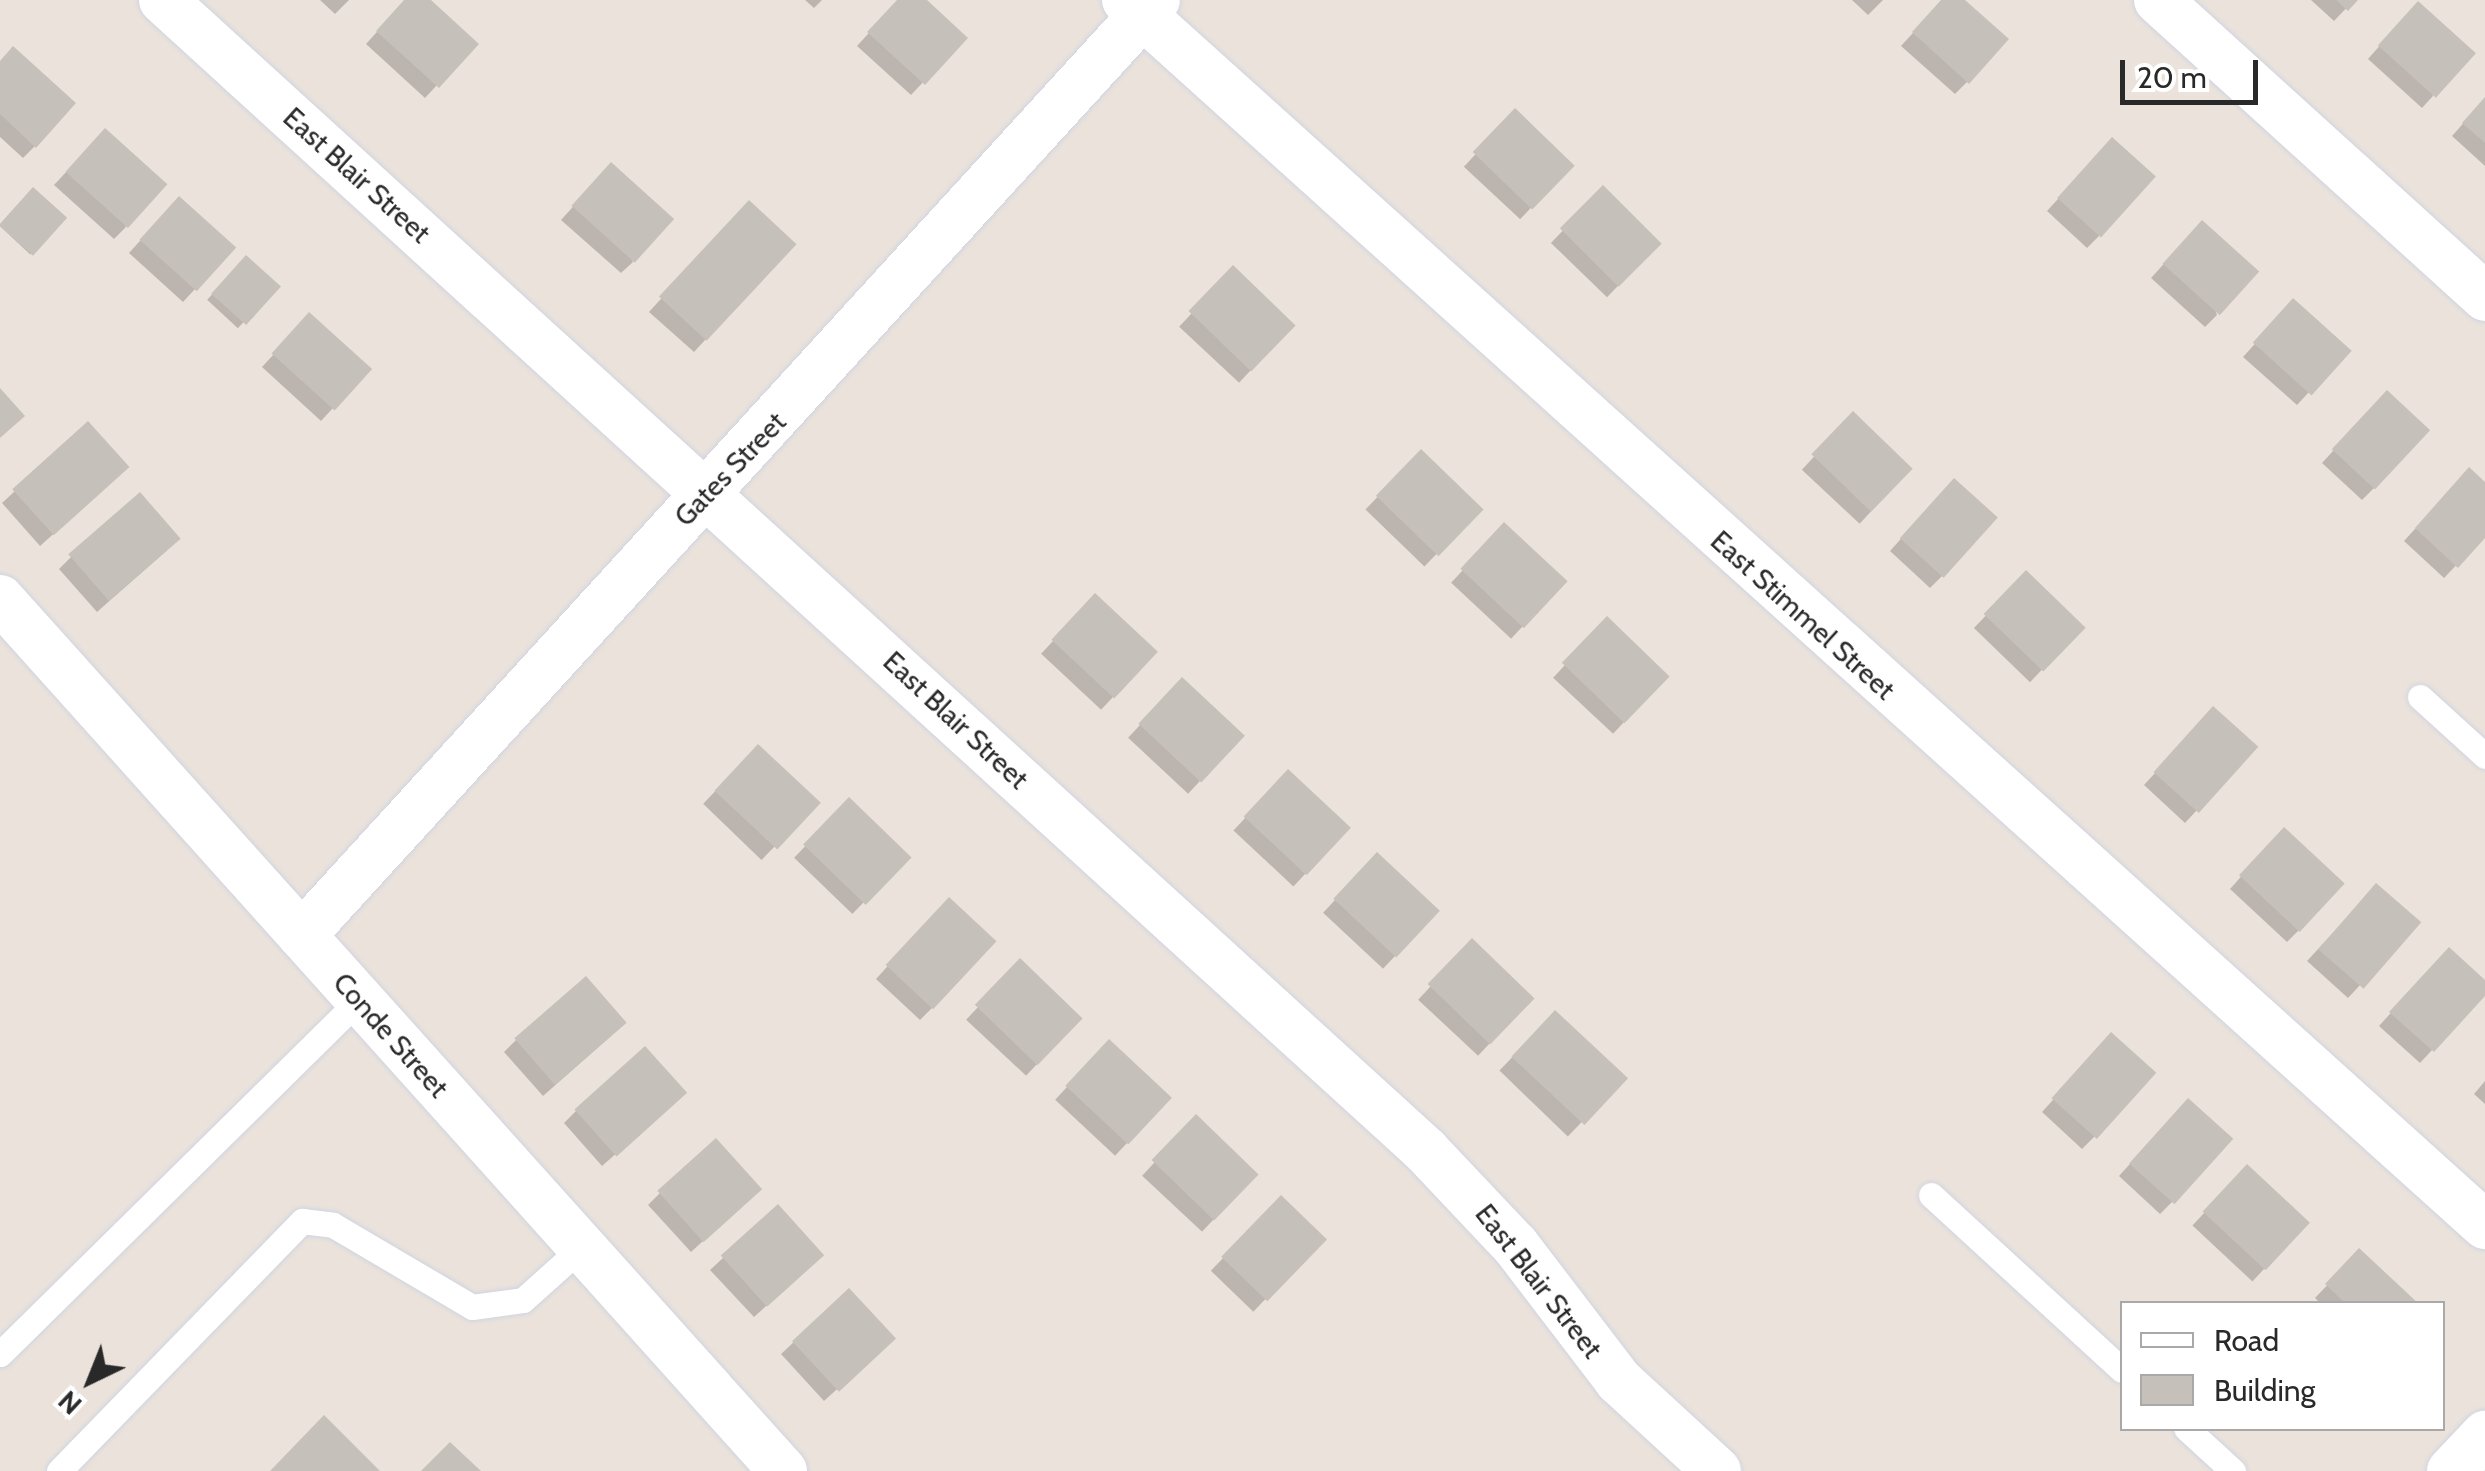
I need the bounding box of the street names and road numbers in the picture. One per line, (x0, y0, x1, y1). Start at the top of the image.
street label: East Blair Street (277, 100, 437, 250)
street label: Gates Street (667, 405, 793, 533)
street label: East Stimmel Street (1704, 524, 1902, 706)
street label: East Blair Street (877, 644, 1035, 796)
street label: Conde Street (326, 966, 456, 1104)
street label: East Blair Street (1469, 1197, 1609, 1365)

